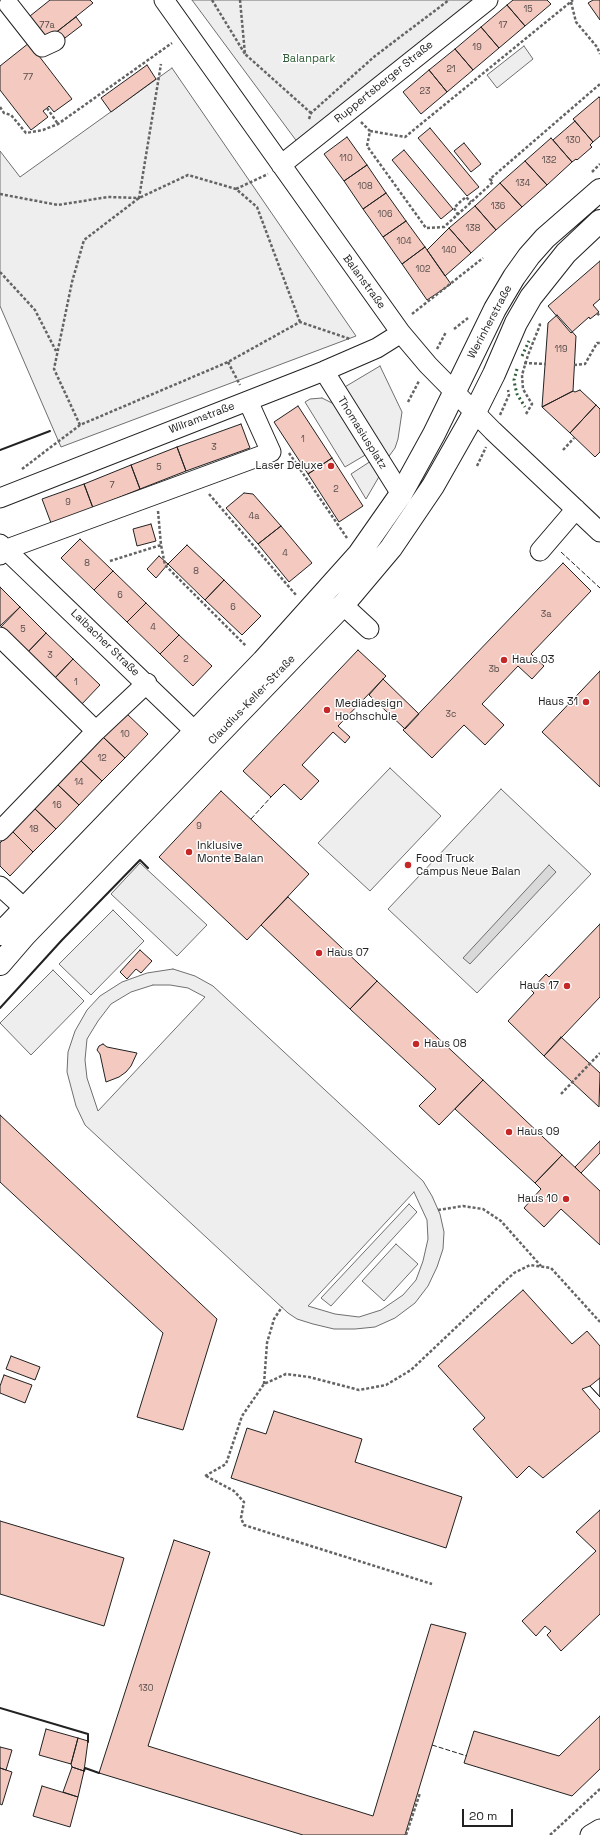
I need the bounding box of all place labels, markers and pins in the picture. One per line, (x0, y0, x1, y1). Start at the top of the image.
place label: Laser Deluxe (256, 459, 323, 473)
marker: Laser Deluxe (326, 461, 336, 471)
place label: Haus 03 (512, 653, 554, 667)
marker: Haus 03 (499, 655, 509, 665)
place label: Haus 31 (538, 695, 578, 709)
place label: Mediadesign Hochschule (335, 697, 403, 723)
marker: Haus 31 (581, 697, 591, 707)
marker: Mediadesign Hochschule (322, 705, 332, 715)
place label: Inklusive Monte Balan (197, 839, 263, 865)
marker: Inklusive Monte Balan (184, 847, 194, 857)
place label: Food Truck Campus Neue Balan (416, 852, 521, 878)
marker: Food Truck Campus Neue Balan (403, 860, 413, 870)
place label: Haus 07 (327, 946, 369, 960)
marker: Haus 07 (314, 948, 324, 958)
place label: Haus 17 (519, 979, 559, 993)
marker: Haus 17 (562, 981, 572, 991)
place label: Haus 08 (424, 1037, 467, 1051)
marker: Haus 08 (411, 1039, 421, 1049)
place label: Haus 09 (517, 1125, 560, 1139)
marker: Haus 09 (504, 1127, 514, 1137)
place label: Haus 10 (518, 1192, 558, 1206)
marker: Haus 10 (561, 1194, 571, 1204)

